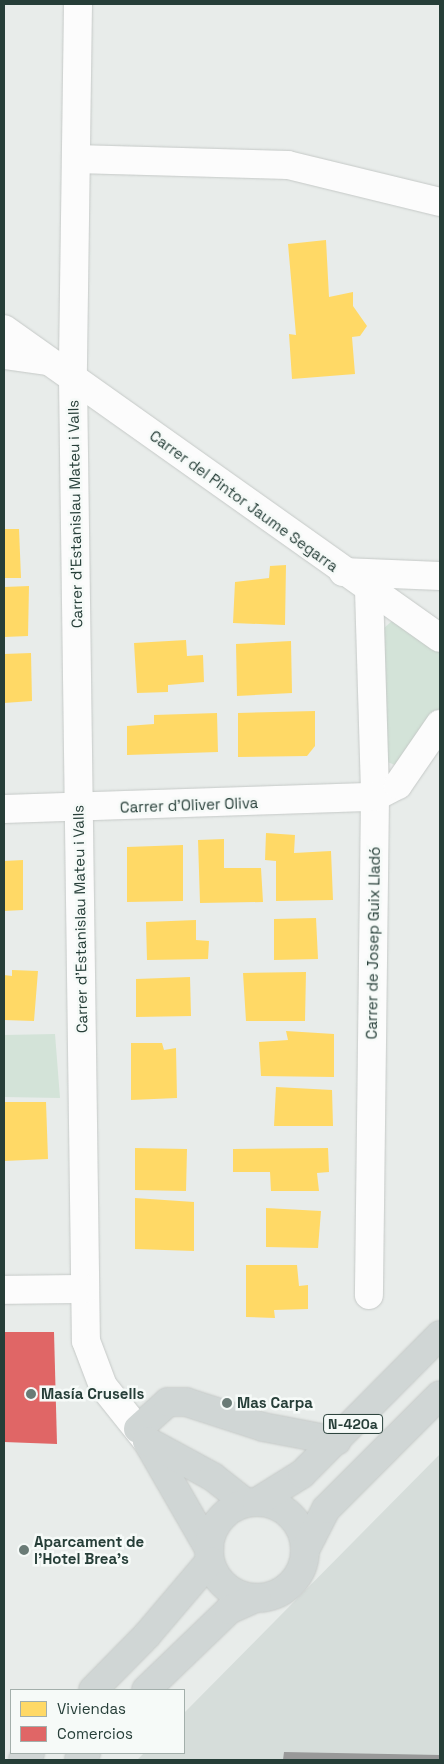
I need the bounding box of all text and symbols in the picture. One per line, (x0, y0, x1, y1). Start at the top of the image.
street label: Carrer d'Estanislau Mateu i Valls (64, 400, 86, 628)
street label: Carrer del Pintor Jaume Segarra (146, 427, 342, 575)
street label: Carrer d'Oliver Oliva (120, 794, 258, 816)
street label: Carrer d'Estanislau Mateu i Valls (69, 805, 91, 1033)
street label: Carrer de Josep Guix Lladó (362, 846, 384, 1040)
place label: Masía Crusells (41, 1385, 144, 1403)
marker: Masía Crusells (25, 1388, 37, 1400)
place label: Mas Carpa (237, 1394, 313, 1412)
marker: Mas Carpa (221, 1397, 233, 1409)
road number: N-420a (323, 1412, 383, 1436)
place label: Aparcament de l'Hotel Brea's (34, 1532, 144, 1567)
marker: Aparcament de l'Hotel Brea's (18, 1544, 30, 1556)
legend (10, 1689, 185, 1754)
text: Viviendas (57, 1699, 126, 1718)
text: Comercios (57, 1724, 133, 1743)

